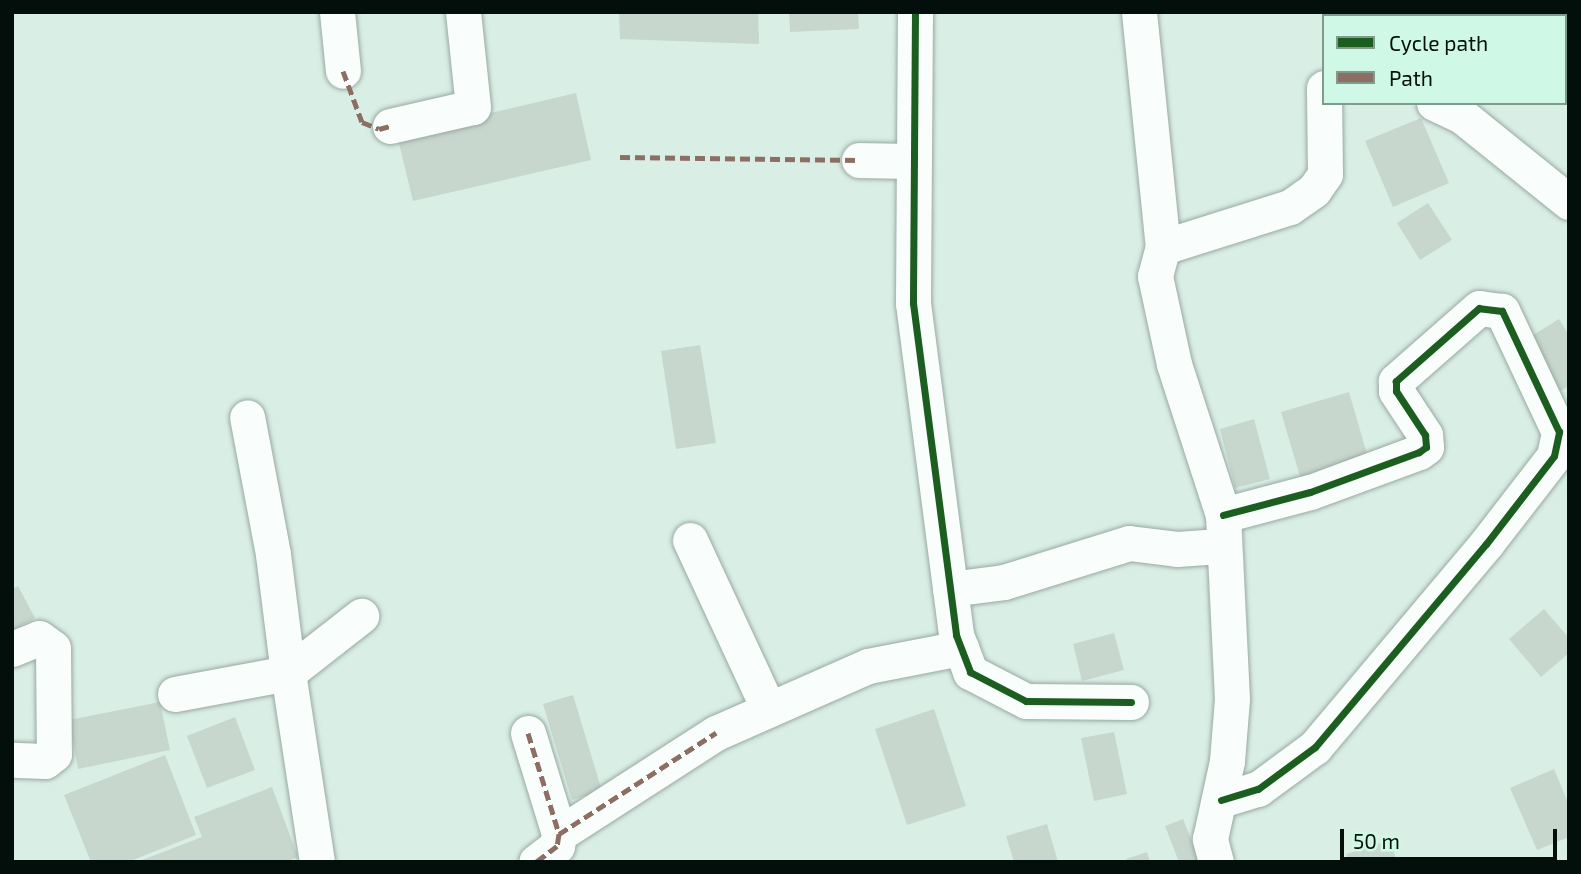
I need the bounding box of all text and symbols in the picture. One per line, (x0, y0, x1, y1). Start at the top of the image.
legend (1322, 14, 1567, 105)
text: Cycle path (1389, 30, 1488, 55)
text: Path (1389, 65, 1433, 90)
scale bar (1343, 814, 1560, 858)
text: 50 m (1353, 828, 1400, 853)

